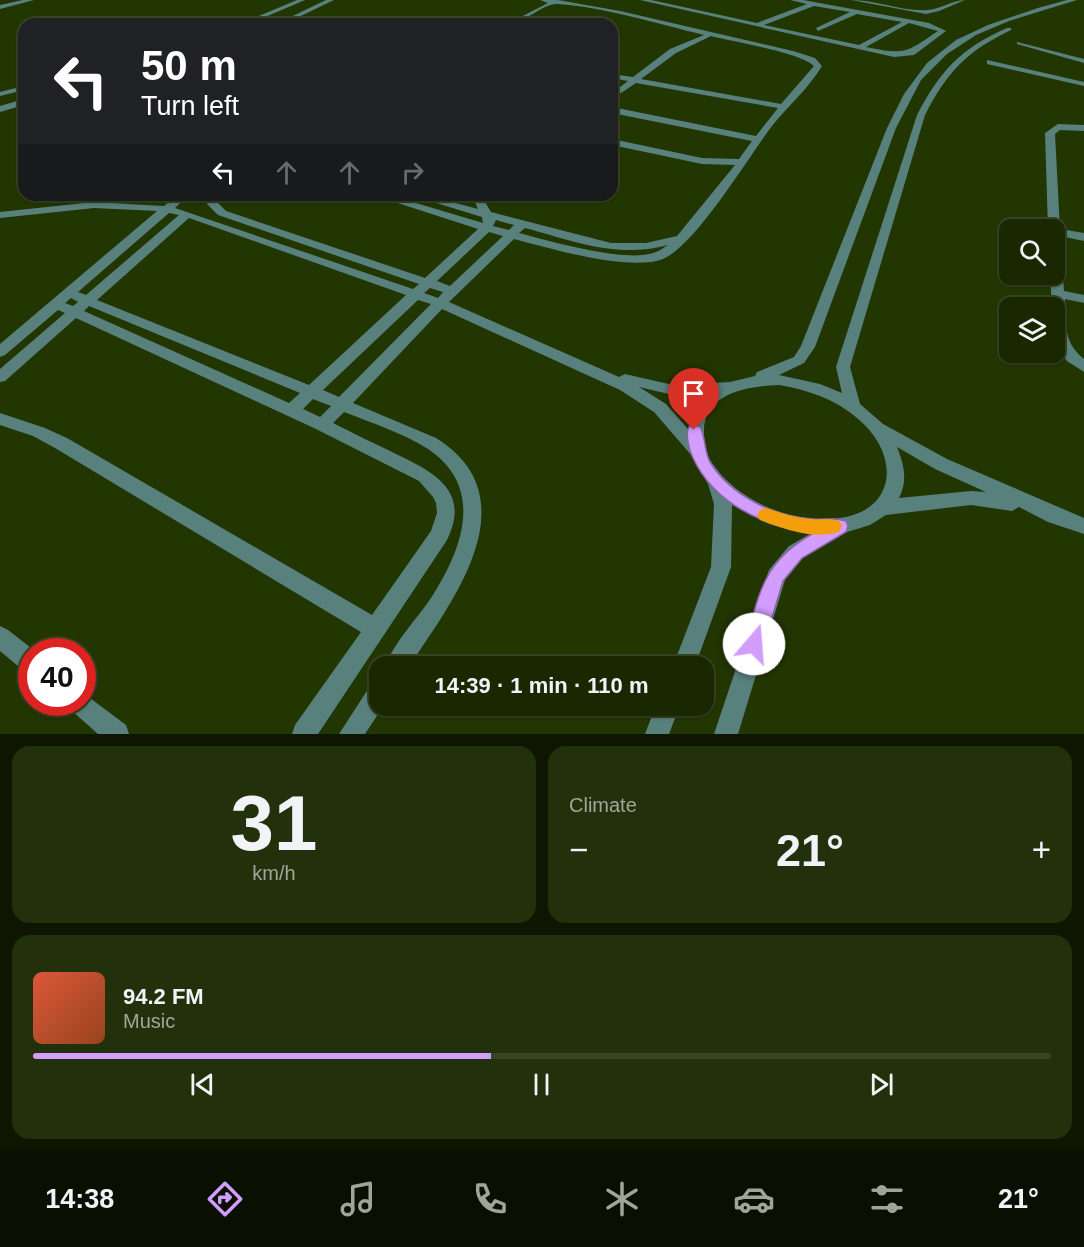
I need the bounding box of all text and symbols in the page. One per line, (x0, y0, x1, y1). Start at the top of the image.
icon: left (42, 42, 120, 120)
text: 50 m (141, 42, 237, 89)
text: Turn left (141, 91, 239, 121)
icon: left (207, 156, 240, 189)
icon: ahead (270, 156, 303, 189)
icon: ahead (333, 156, 366, 189)
icon: right (396, 156, 429, 189)
map controls (999, 219, 1065, 363)
button: search (999, 219, 1065, 285)
button: layers (999, 297, 1065, 363)
pin (668, 368, 719, 430)
icon: arrive (677, 377, 710, 410)
position arrow (722, 612, 786, 676)
speed limit sign: 40 (18, 638, 96, 716)
text: 14:39 · 1 min · 110 m (435, 673, 649, 698)
text: 31 (231, 779, 317, 867)
text: Climate (569, 794, 637, 816)
text: 21° (776, 825, 844, 876)
text: − (569, 831, 588, 868)
text: + (1032, 831, 1051, 868)
text: km/h (252, 862, 296, 884)
text: 94.2 FM (123, 984, 204, 1009)
text: Music (123, 1010, 175, 1032)
icon: previous (186, 1068, 219, 1101)
icon: pause (525, 1068, 558, 1101)
icon: next (865, 1068, 898, 1101)
icon: directions (204, 1178, 246, 1220)
icon: music (337, 1178, 379, 1220)
icon: phone (469, 1178, 511, 1220)
icon: climate (601, 1178, 643, 1220)
icon: car (733, 1178, 775, 1220)
icon: filters (866, 1178, 908, 1220)
text: 14:38 (45, 1184, 114, 1214)
text: 21° (998, 1184, 1039, 1214)

